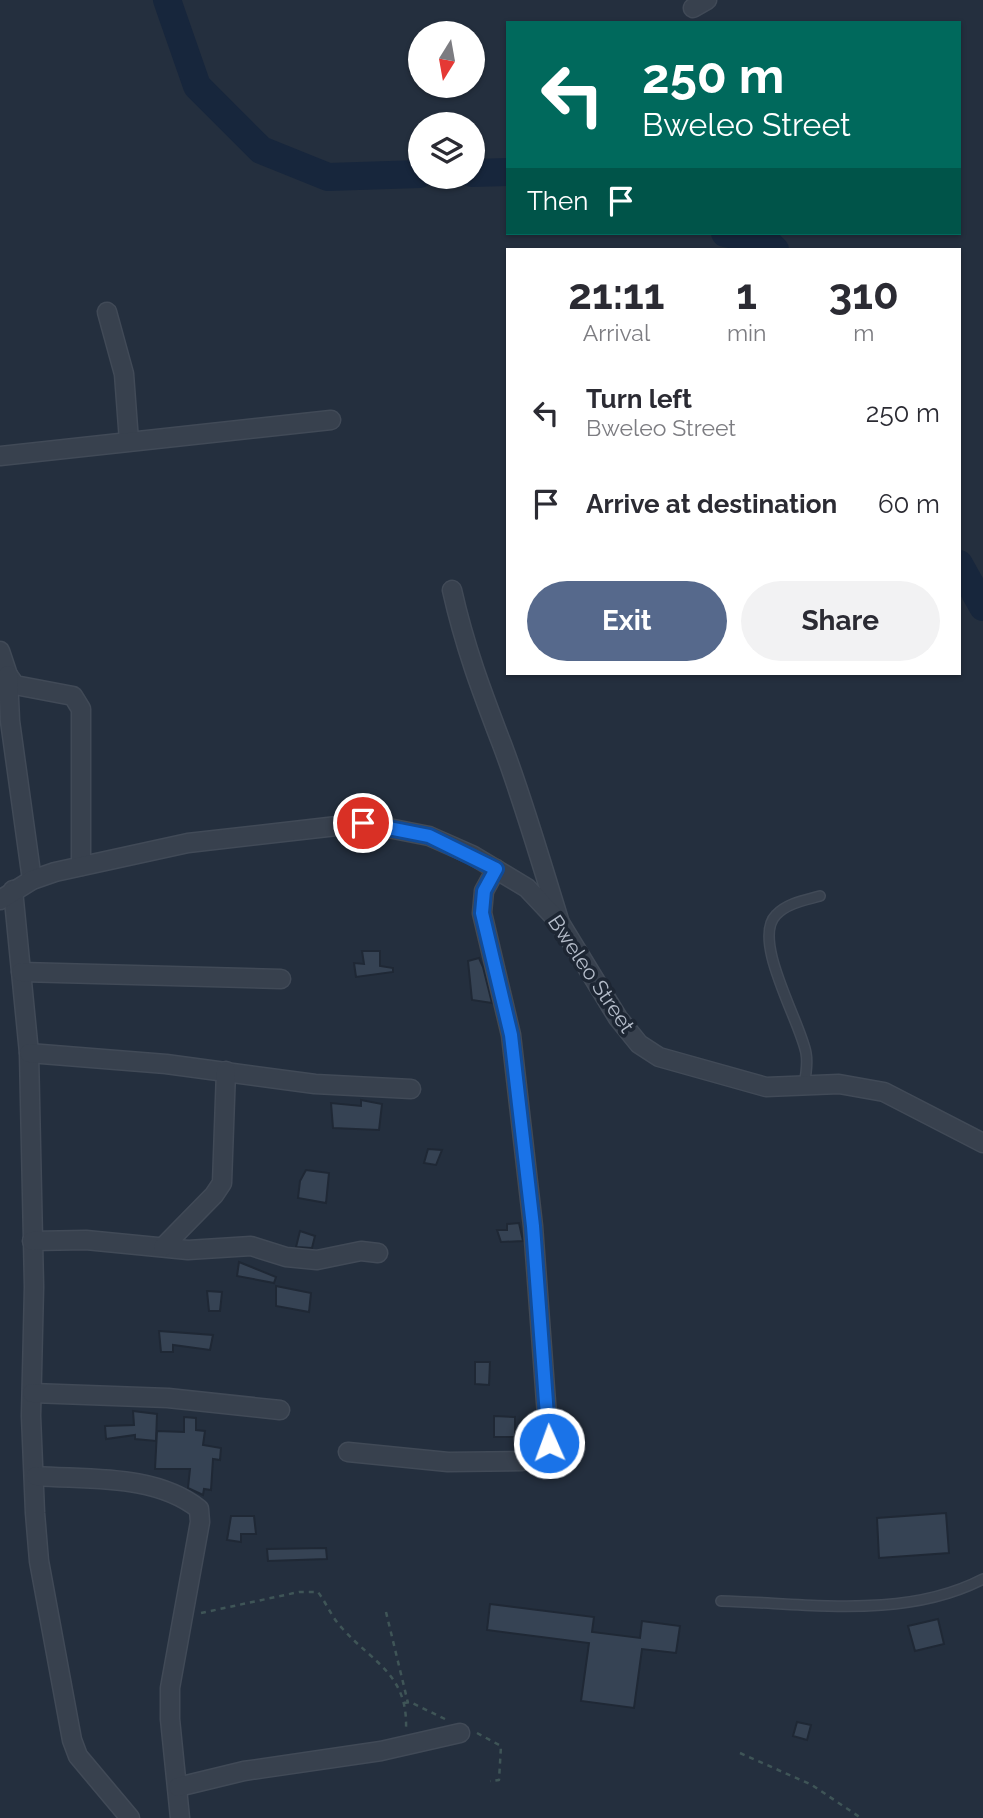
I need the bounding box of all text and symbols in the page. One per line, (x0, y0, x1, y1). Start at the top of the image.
north arrow (408, 21, 485, 98)
map controls (408, 21, 485, 189)
text: 250 m (642, 47, 784, 104)
icon: left (527, 49, 618, 140)
text: Bweleo Street (642, 106, 851, 143)
button: layers (408, 112, 485, 189)
icon: arrive (602, 182, 640, 220)
text: Then (527, 186, 588, 216)
text: 21:11 (568, 270, 665, 319)
text: 1 (736, 270, 757, 319)
text: 310 (829, 270, 899, 319)
text: Arrival (583, 319, 650, 346)
text: min (727, 319, 766, 346)
text: m (853, 319, 874, 346)
text: Turn left (586, 384, 692, 414)
icon: left (527, 394, 565, 432)
text: 250 m (866, 398, 940, 428)
text: Bweleo Street (586, 414, 736, 441)
icon: arrive (527, 485, 565, 523)
text: Arrive at destination (586, 489, 837, 519)
text: 60 m (878, 489, 940, 519)
button: Exit (527, 581, 727, 661)
button: Share (741, 581, 940, 661)
pin (333, 793, 393, 853)
icon: arrive (344, 804, 382, 842)
street label: Bweleo Street (543, 910, 640, 1037)
position arrow (512, 1406, 586, 1480)

